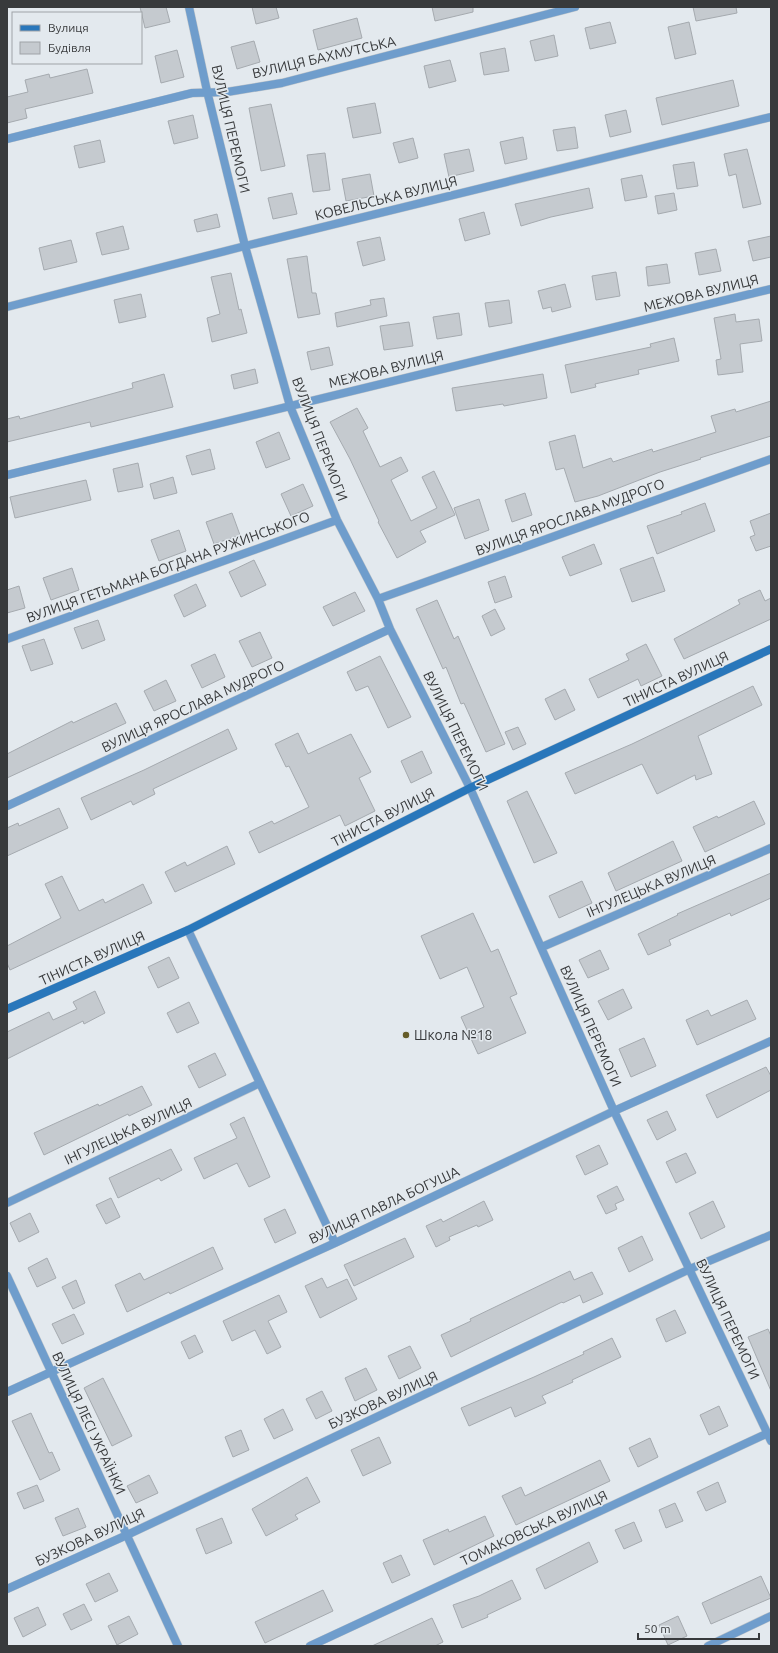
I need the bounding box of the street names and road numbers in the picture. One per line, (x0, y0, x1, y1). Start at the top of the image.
street label: ВУЛИЦЯ БАХМУТСЬКА (251, 33, 397, 81)
street label: ВУЛИЦЯ ПЕРЕМОГИ (208, 63, 254, 195)
street label: КОВЕЛЬСЬКА ВУЛИЦЯ (313, 173, 459, 223)
street label: МЕЖОВА ВУЛИЦЯ (642, 271, 760, 315)
street label: МЕЖОВА ВУЛИЦЯ (327, 347, 445, 391)
street label: ВУЛИЦЯ ПЕРЕМОГИ (289, 375, 351, 503)
street label: ВУЛИЦЯ ЯРОСЛАВА МУДРОГО (473, 475, 667, 559)
street label: ВУЛИЦЯ ГЕТЬМАНА БОГДАНА РУЖИНСЬКОГО (24, 508, 312, 626)
street label: ТІНИСТА ВУЛИЦЯ (621, 648, 731, 710)
street label: ВУЛИЦЯ ЯРОСЛАВА МУДРОГО (99, 656, 287, 755)
street label: ВУЛИЦЯ ПЕРЕМОГИ (420, 669, 492, 793)
street label: ТІНИСТА ВУЛИЦЯ (329, 784, 437, 850)
street label: ІНГУЛЕЦЬКА ВУЛИЦЯ (584, 851, 718, 921)
street label: ТІНИСТА ВУЛИЦЯ (37, 928, 147, 988)
street label: ВУЛИЦЯ ПЕРЕМОГИ (557, 963, 625, 1089)
street label: ІНГУЛЕЦЬКА ВУЛИЦЯ (62, 1094, 194, 1168)
street label: ВУЛИЦЯ ПАВЛА БОГУША (306, 1163, 462, 1247)
street label: ВУЛИЦЯ ПЕРЕМОГИ (693, 1256, 763, 1382)
street label: ВУЛИЦЯ ЛЕСІ УКРАЇНКИ (49, 1349, 129, 1497)
street label: БУЗКОВА ВУЛИЦЯ (326, 1368, 440, 1432)
street label: ТОМАКОВСЬКА ВУЛИЦЯ (458, 1487, 610, 1569)
street label: БУЗКОВА ВУЛИЦЯ (33, 1505, 147, 1569)

